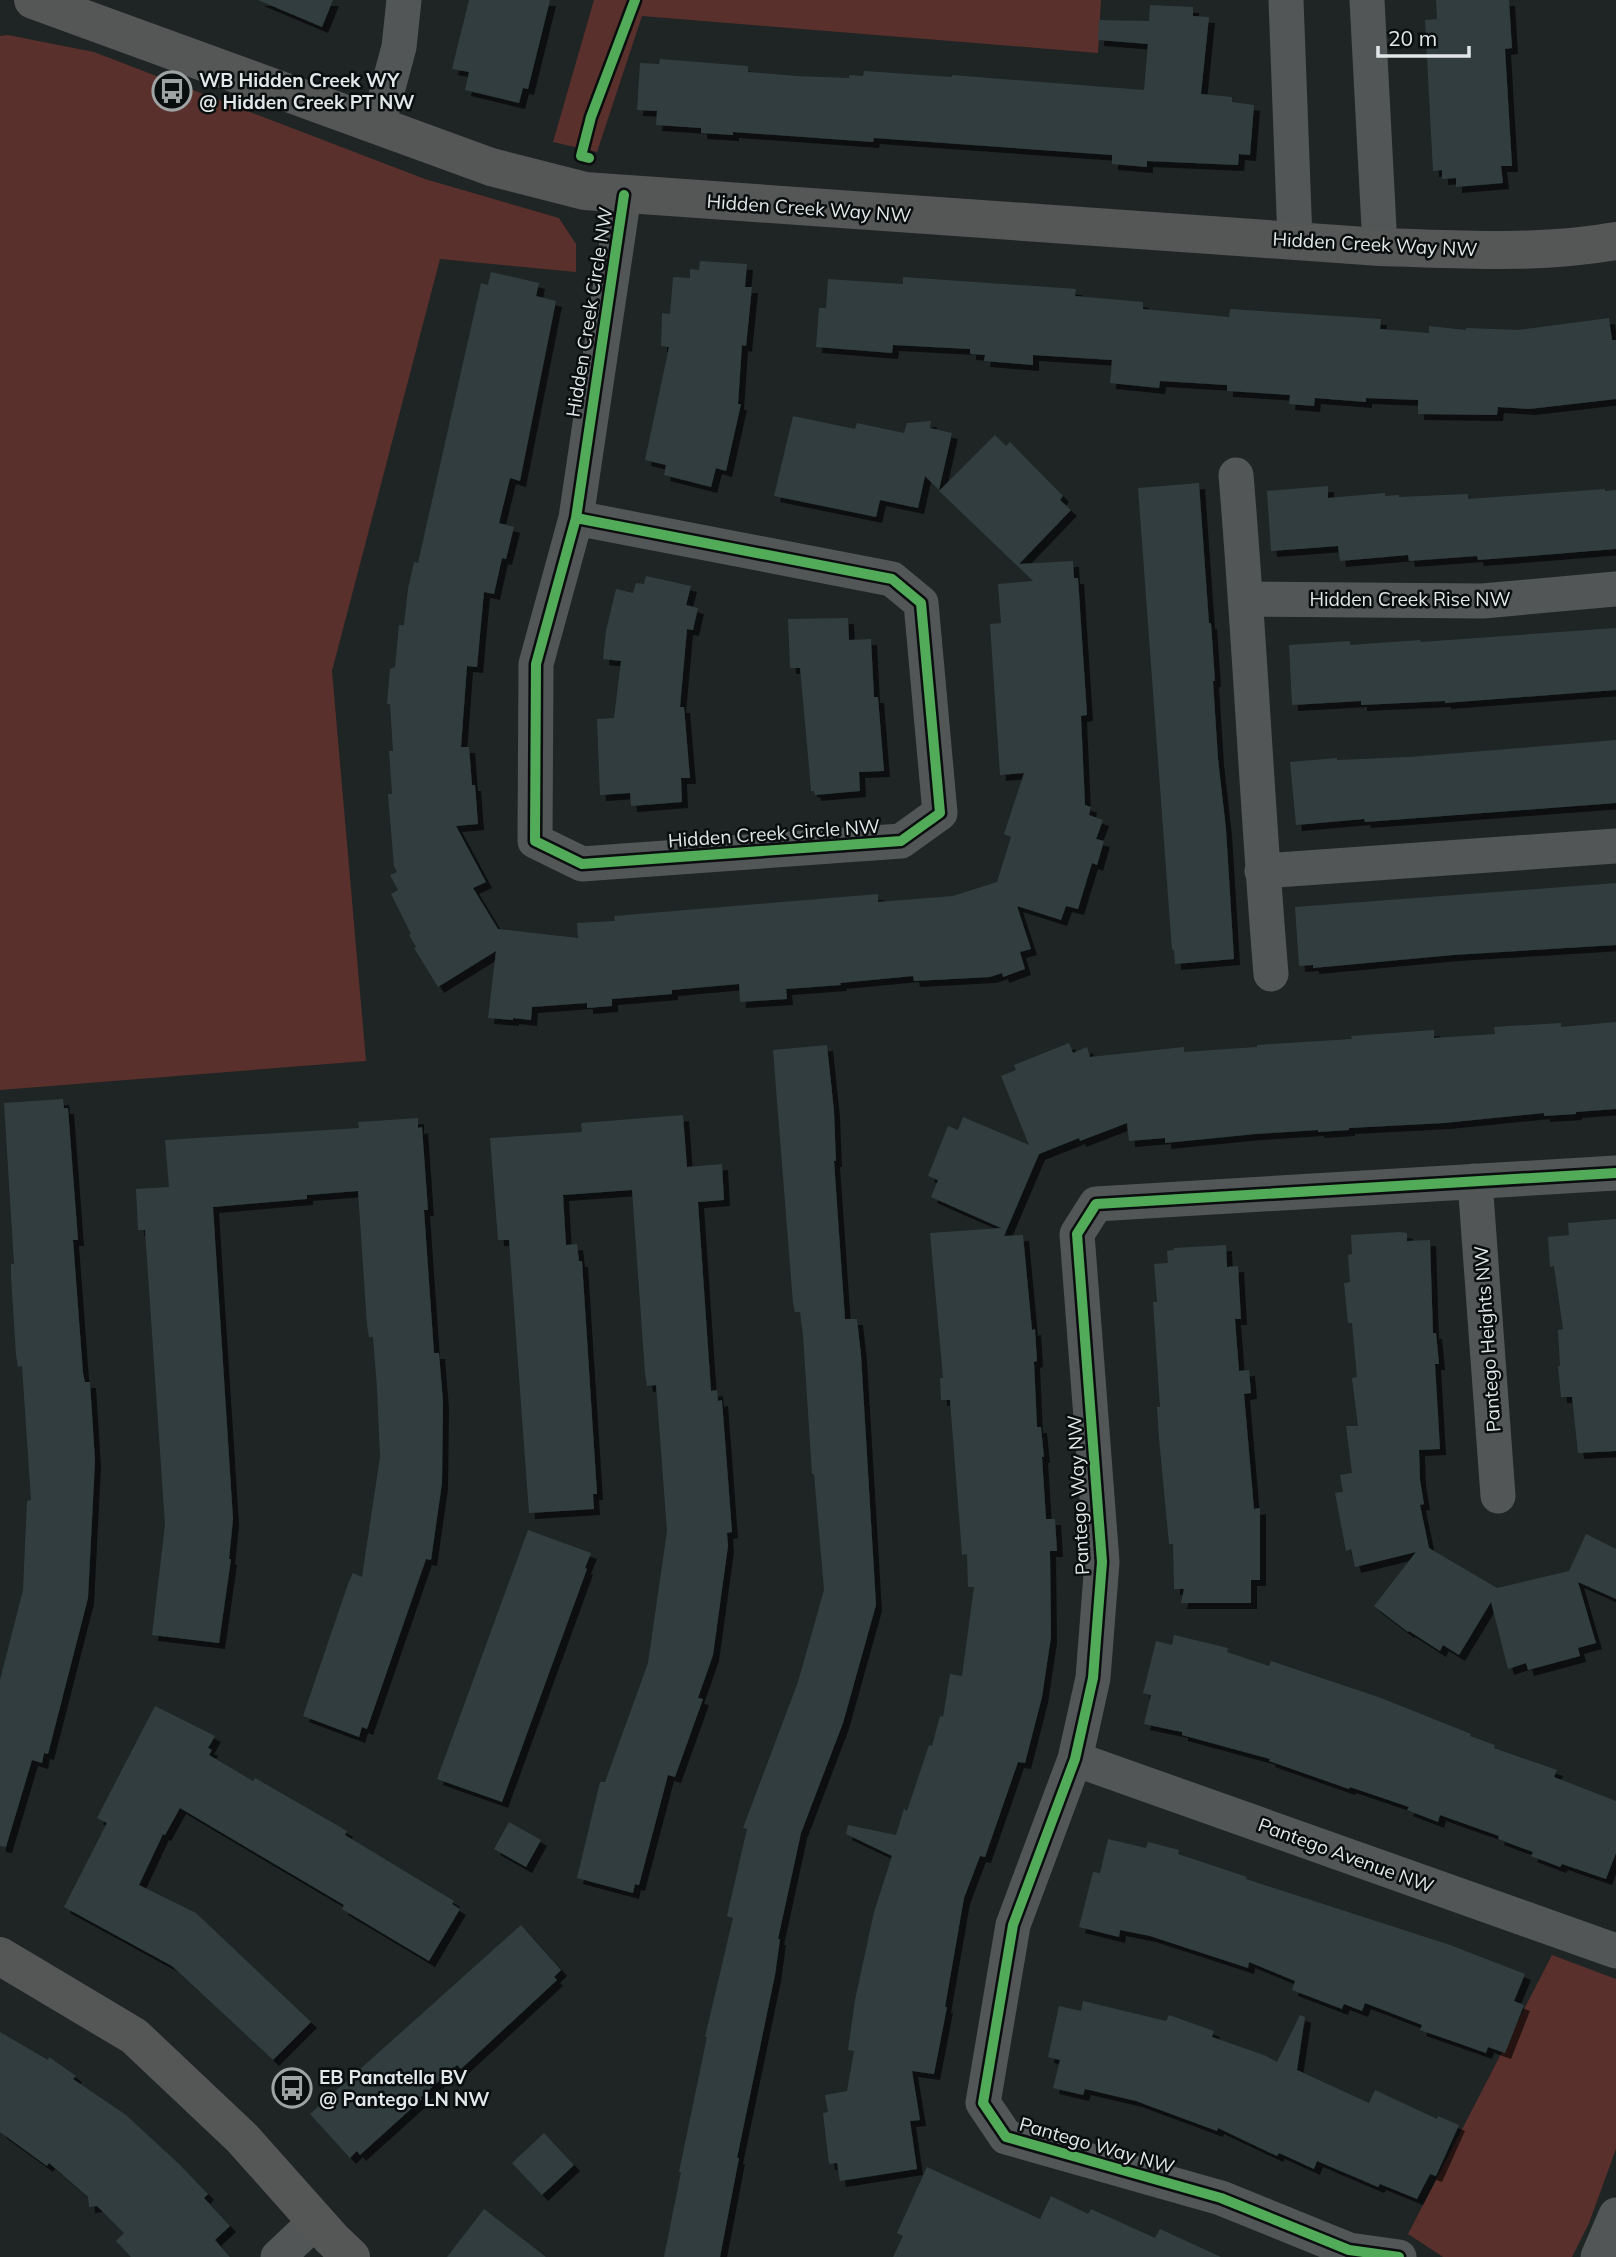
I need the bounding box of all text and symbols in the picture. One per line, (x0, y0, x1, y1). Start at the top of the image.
scale bar (1378, 14, 1469, 58)
text: 20 m (1388, 25, 1437, 51)
place label: WB Hidden Creek WY @ Hidden Creek PT NW (199, 68, 415, 114)
bus stop icon: WB Hidden Creek WY @ Hidden Creek PT NW (151, 70, 193, 112)
street label: Hidden Creek Way NW (706, 189, 912, 227)
street label: Hidden Creek Circle NW (561, 205, 617, 419)
street label: Hidden Creek Way NW (1272, 227, 1478, 261)
street label: Hidden Creek Rise NW (1309, 587, 1511, 611)
street label: Hidden Creek Circle NW (667, 814, 881, 852)
street label: Pantego Heights NW (1469, 1245, 1505, 1433)
street label: Pantego Way NW (1062, 1414, 1094, 1576)
street label: Pantego Avenue NW (1255, 1812, 1437, 1898)
place label: EB Panatella BV @ Pantego LN NW (319, 2065, 490, 2111)
bus stop icon: EB Panatella BV @ Pantego LN NW (271, 2067, 313, 2109)
street label: Pantego Way NW (1017, 2111, 1177, 2179)

